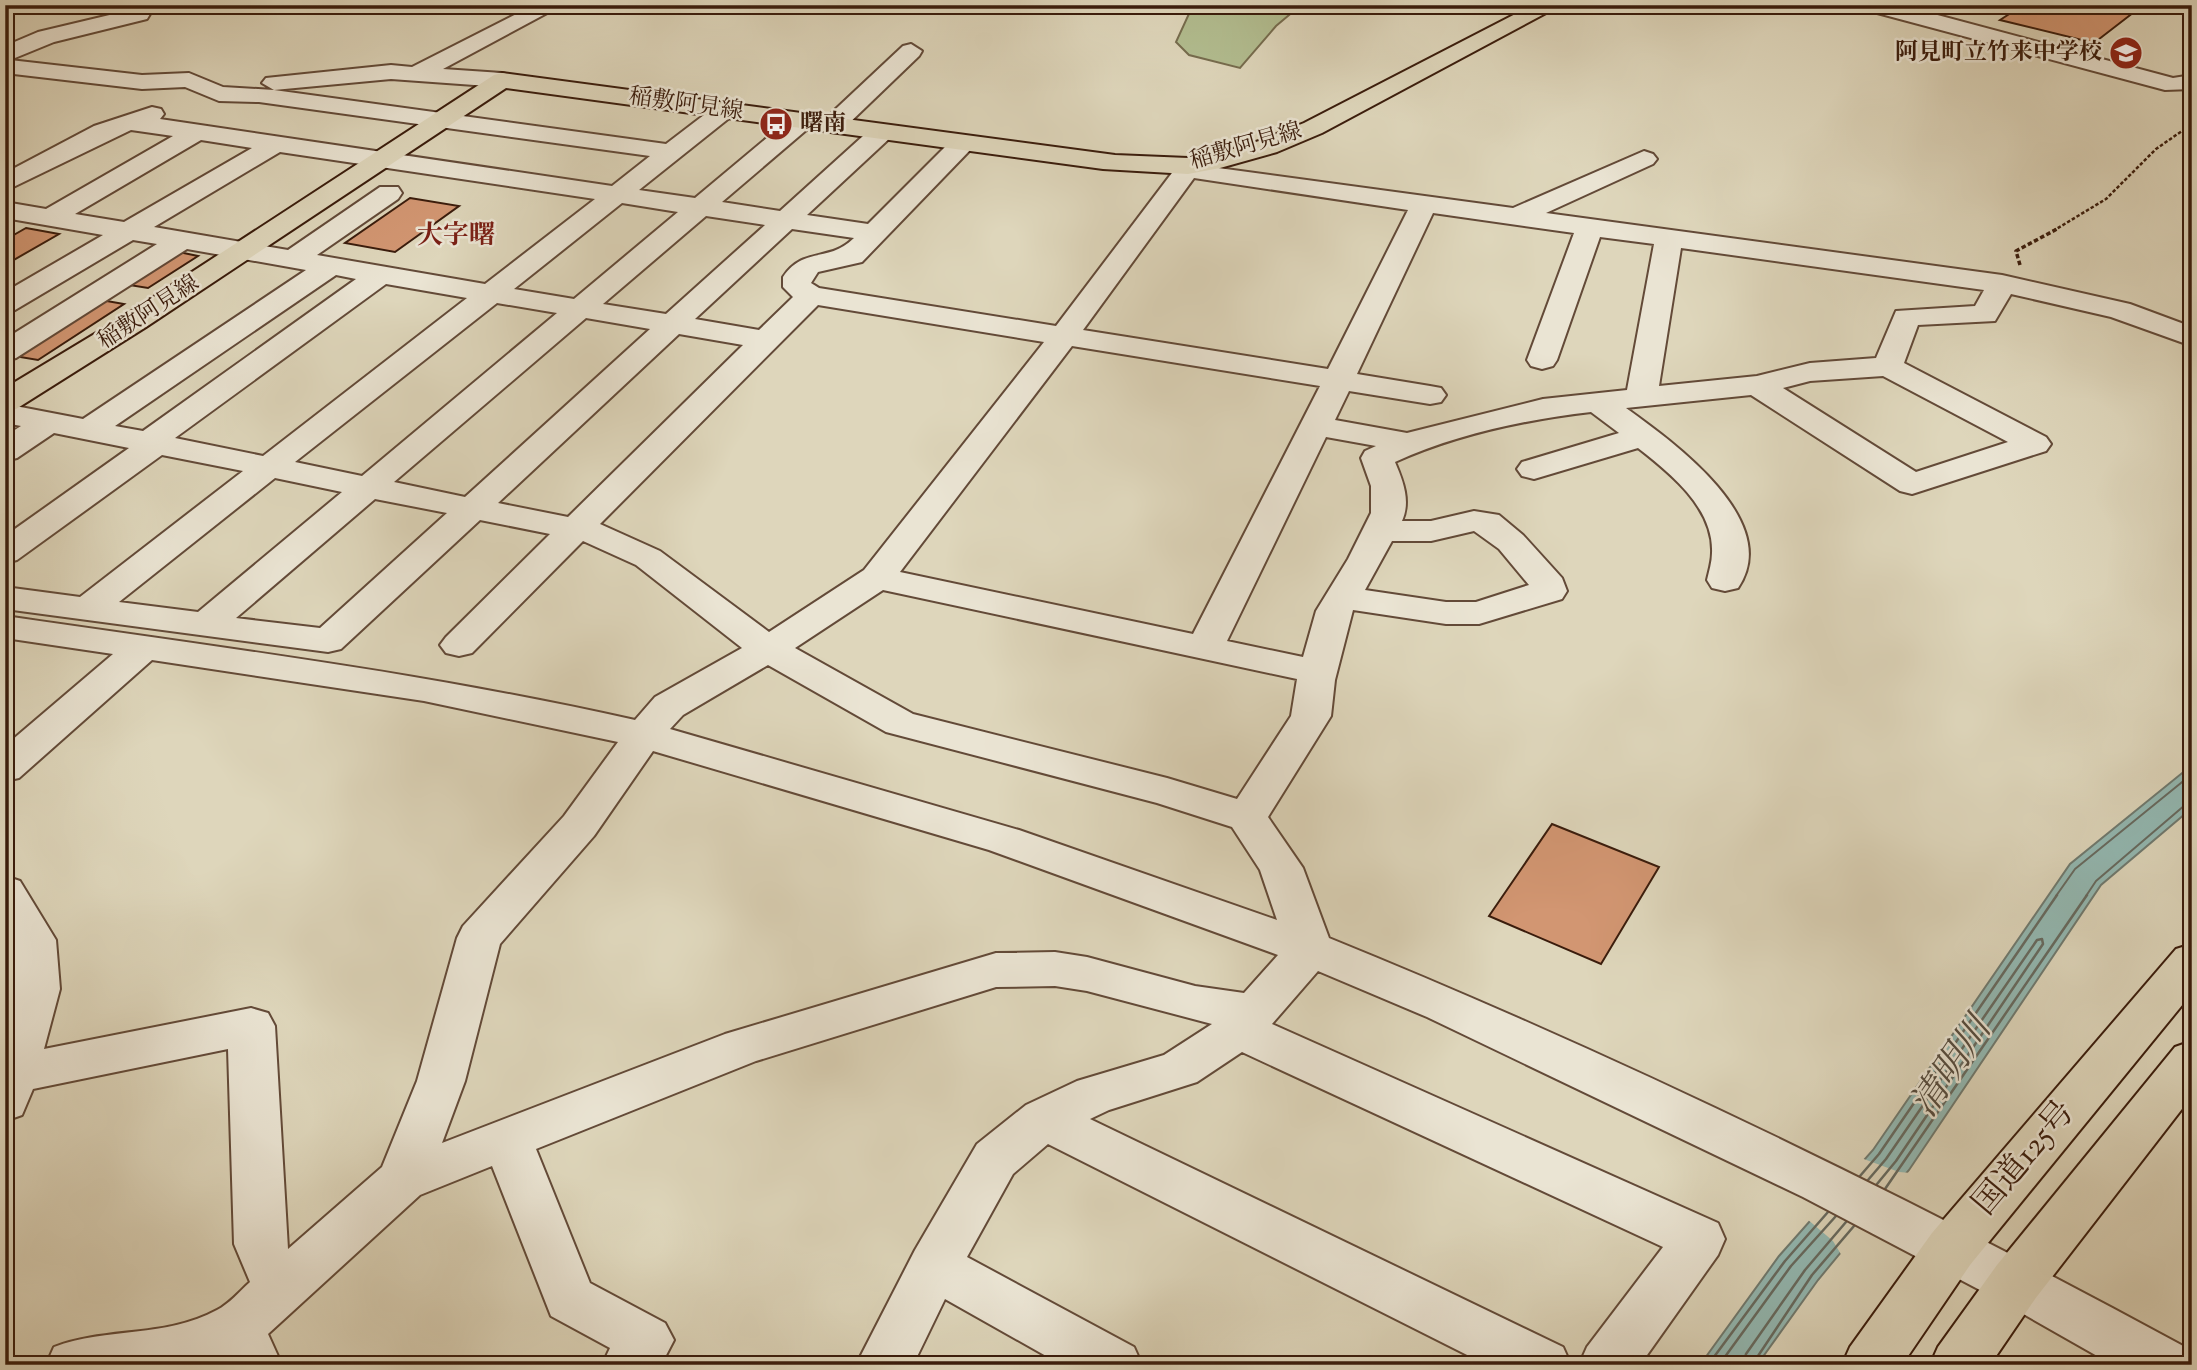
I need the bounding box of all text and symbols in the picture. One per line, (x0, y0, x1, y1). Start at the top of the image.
school or university icon: 阿見町立竹来中学校 (2107, 34, 2145, 72)
place label: 阿見町立竹来中学校 (1895, 37, 2102, 70)
street label: 稲敷阿見線 (627, 81, 745, 129)
bus stop icon: 曙南 (757, 105, 795, 143)
place label: 曙南 (800, 108, 846, 141)
street label: 稲敷阿見線 (1186, 115, 1306, 179)
district label: 大字曙 (417, 218, 495, 255)
street label: 稲敷阿見線 (92, 268, 206, 358)
water label: 清明川 (1900, 1004, 2009, 1129)
street label: 国道125号 (1963, 1091, 2087, 1227)

